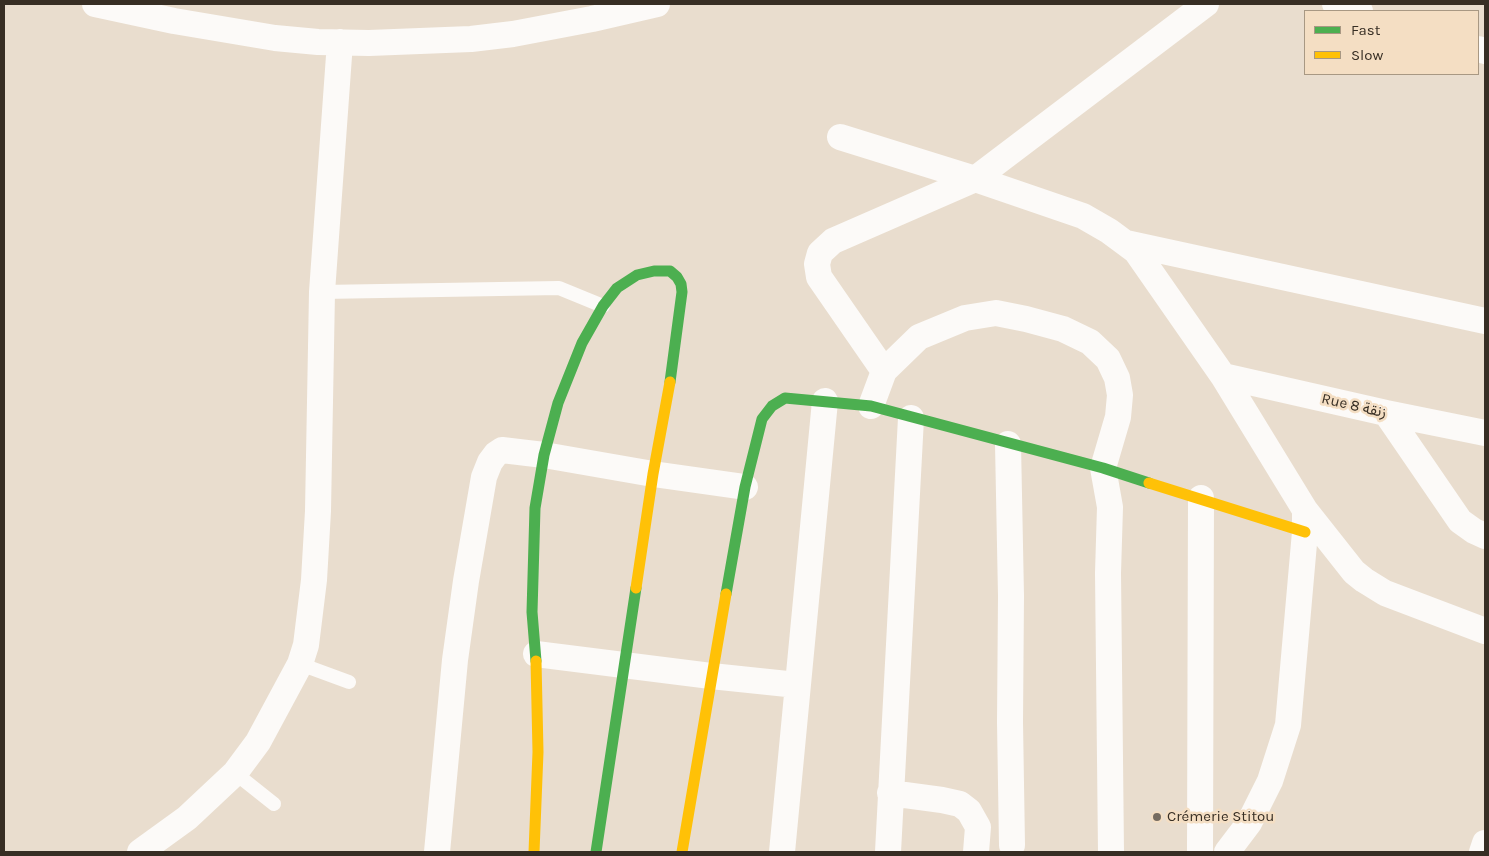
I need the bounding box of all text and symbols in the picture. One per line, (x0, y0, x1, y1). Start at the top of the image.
legend (1304, 10, 1479, 75)
text: Fast (1351, 21, 1380, 39)
text: Slow (1351, 46, 1383, 64)
street label: Rue 8 زنقة (1320, 390, 1388, 422)
place label: Crémerie Stitou (1167, 808, 1274, 826)
marker: Crémerie Stitou (1151, 811, 1163, 823)

